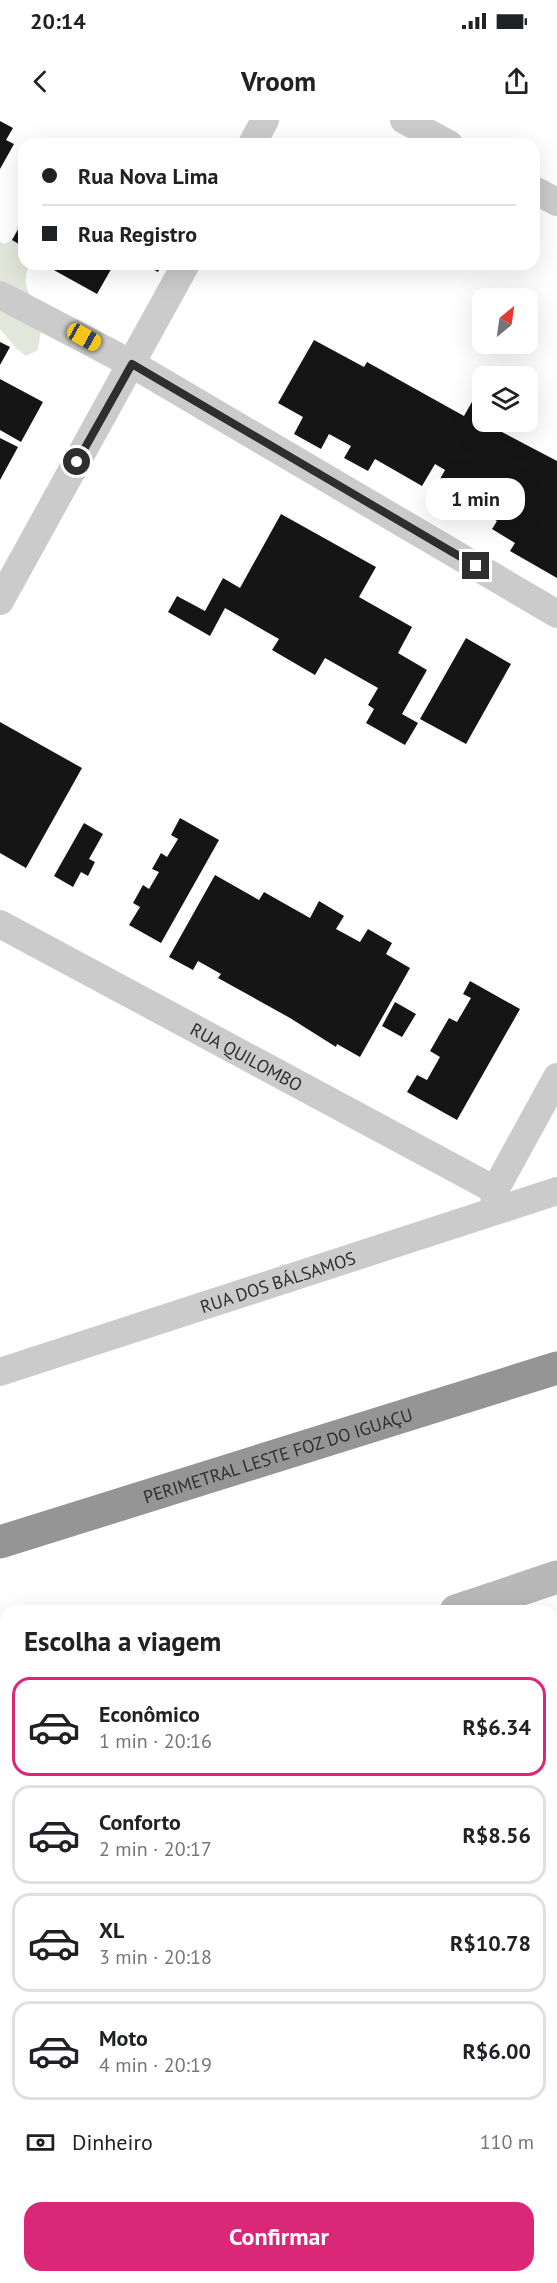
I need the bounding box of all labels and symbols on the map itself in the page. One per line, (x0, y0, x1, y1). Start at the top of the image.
north arrow (472, 288, 538, 354)
car (64, 320, 104, 354)
route start (63, 448, 90, 475)
callout: 1 min (426, 479, 526, 521)
route end (462, 552, 489, 579)
street label: RUA QUILOMBO (187, 1017, 307, 1096)
street label: RUA DOS BÁLSAMOS (197, 1246, 358, 1318)
street label: PERIMETRAL LESTE FOZ DO IGUAÇU (140, 1402, 415, 1508)

